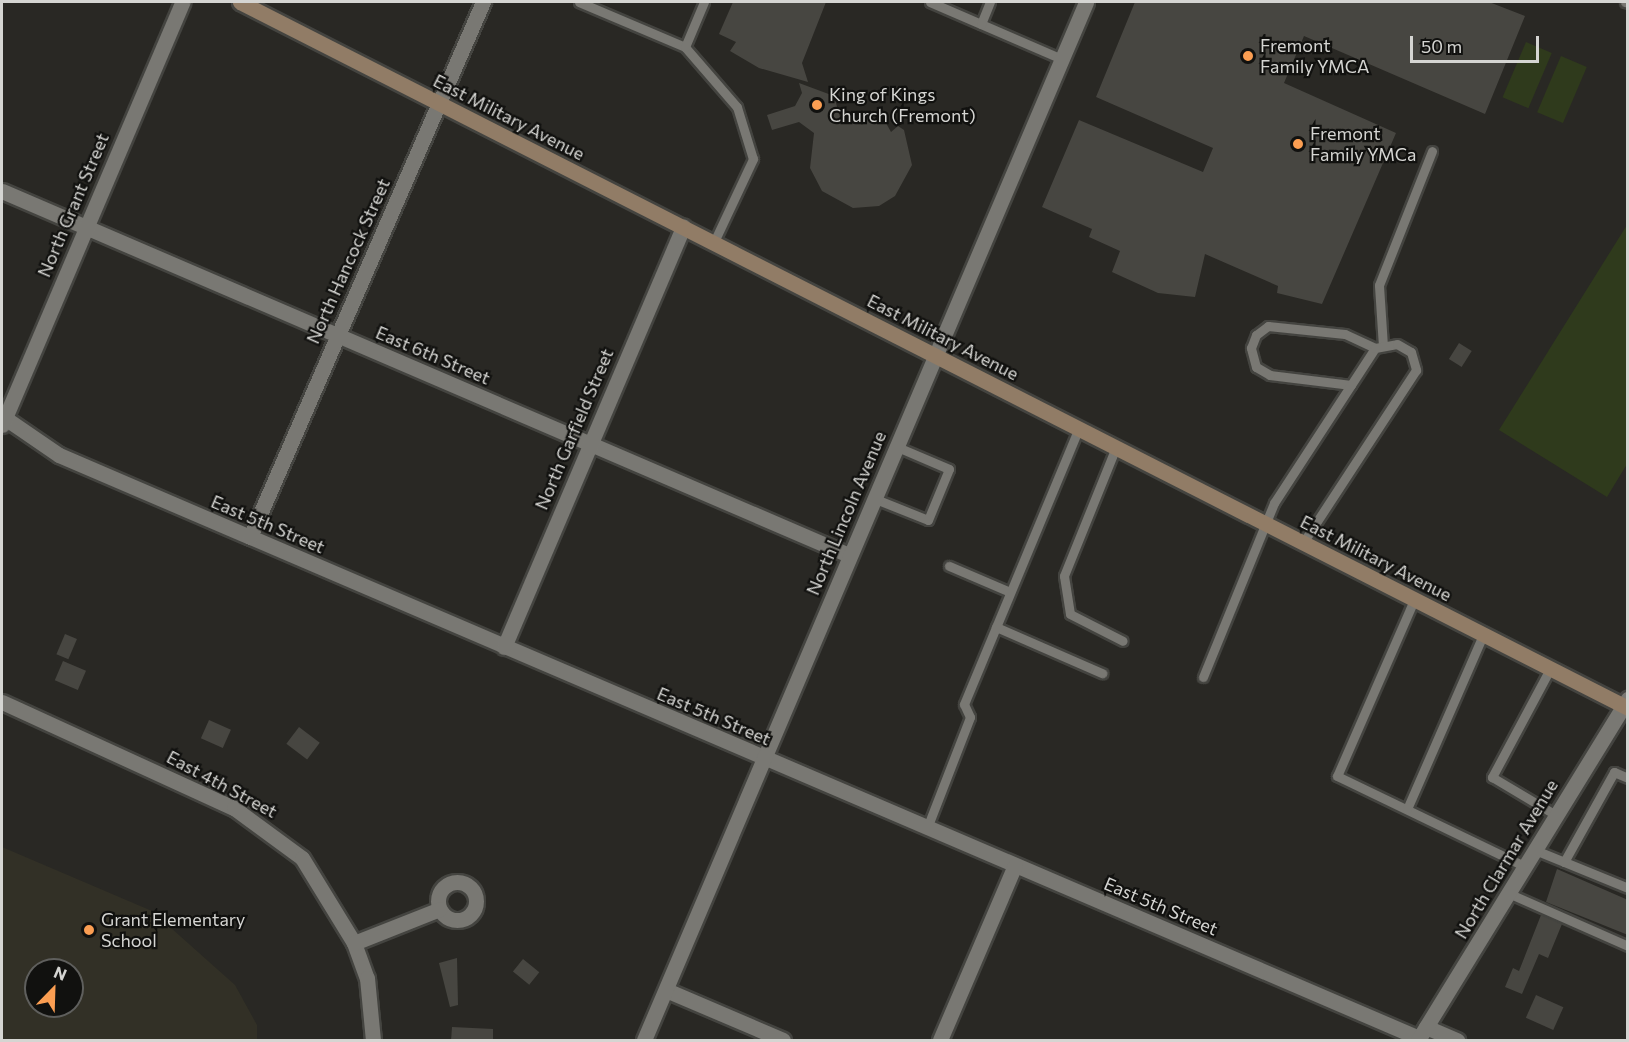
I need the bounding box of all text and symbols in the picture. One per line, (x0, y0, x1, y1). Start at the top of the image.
scale bar (1413, 24, 1542, 62)
place label: Fremont Family YMCA (1260, 35, 1369, 78)
text: 50 m (1421, 35, 1462, 57)
marker: Fremont Family YMCA (1241, 49, 1255, 63)
street label: East Military Avenue (430, 69, 588, 165)
place label: King of Kings Church (Fremont) (829, 84, 976, 127)
marker: King of Kings Church (Fremont) (810, 98, 824, 112)
place label: Fremont Family YMCa (1310, 123, 1416, 166)
street label: North Grant Street (33, 130, 113, 280)
marker: Fremont Family YMCa (1291, 137, 1305, 151)
street label: North Hancock Street (302, 175, 394, 347)
street label: East Military Avenue (864, 289, 1022, 385)
street label: East 6th Street (373, 321, 493, 389)
street label: North Garfield Street (530, 345, 618, 513)
street label: North Lincoln Avenue (802, 428, 890, 598)
street label: East 5th Street (208, 490, 328, 558)
street label: East Military Avenue (1297, 510, 1455, 606)
street label: East 5th Street (654, 682, 774, 750)
street label: East 4th Street (163, 746, 281, 822)
street label: North Clarmar Avenue (1450, 775, 1562, 943)
street label: East 5th Street (1101, 872, 1221, 940)
place label: Grant Elementary School (101, 909, 245, 952)
marker: Grant Elementary School (82, 923, 96, 937)
north arrow (24, 958, 84, 1018)
text: N (51, 962, 70, 984)

